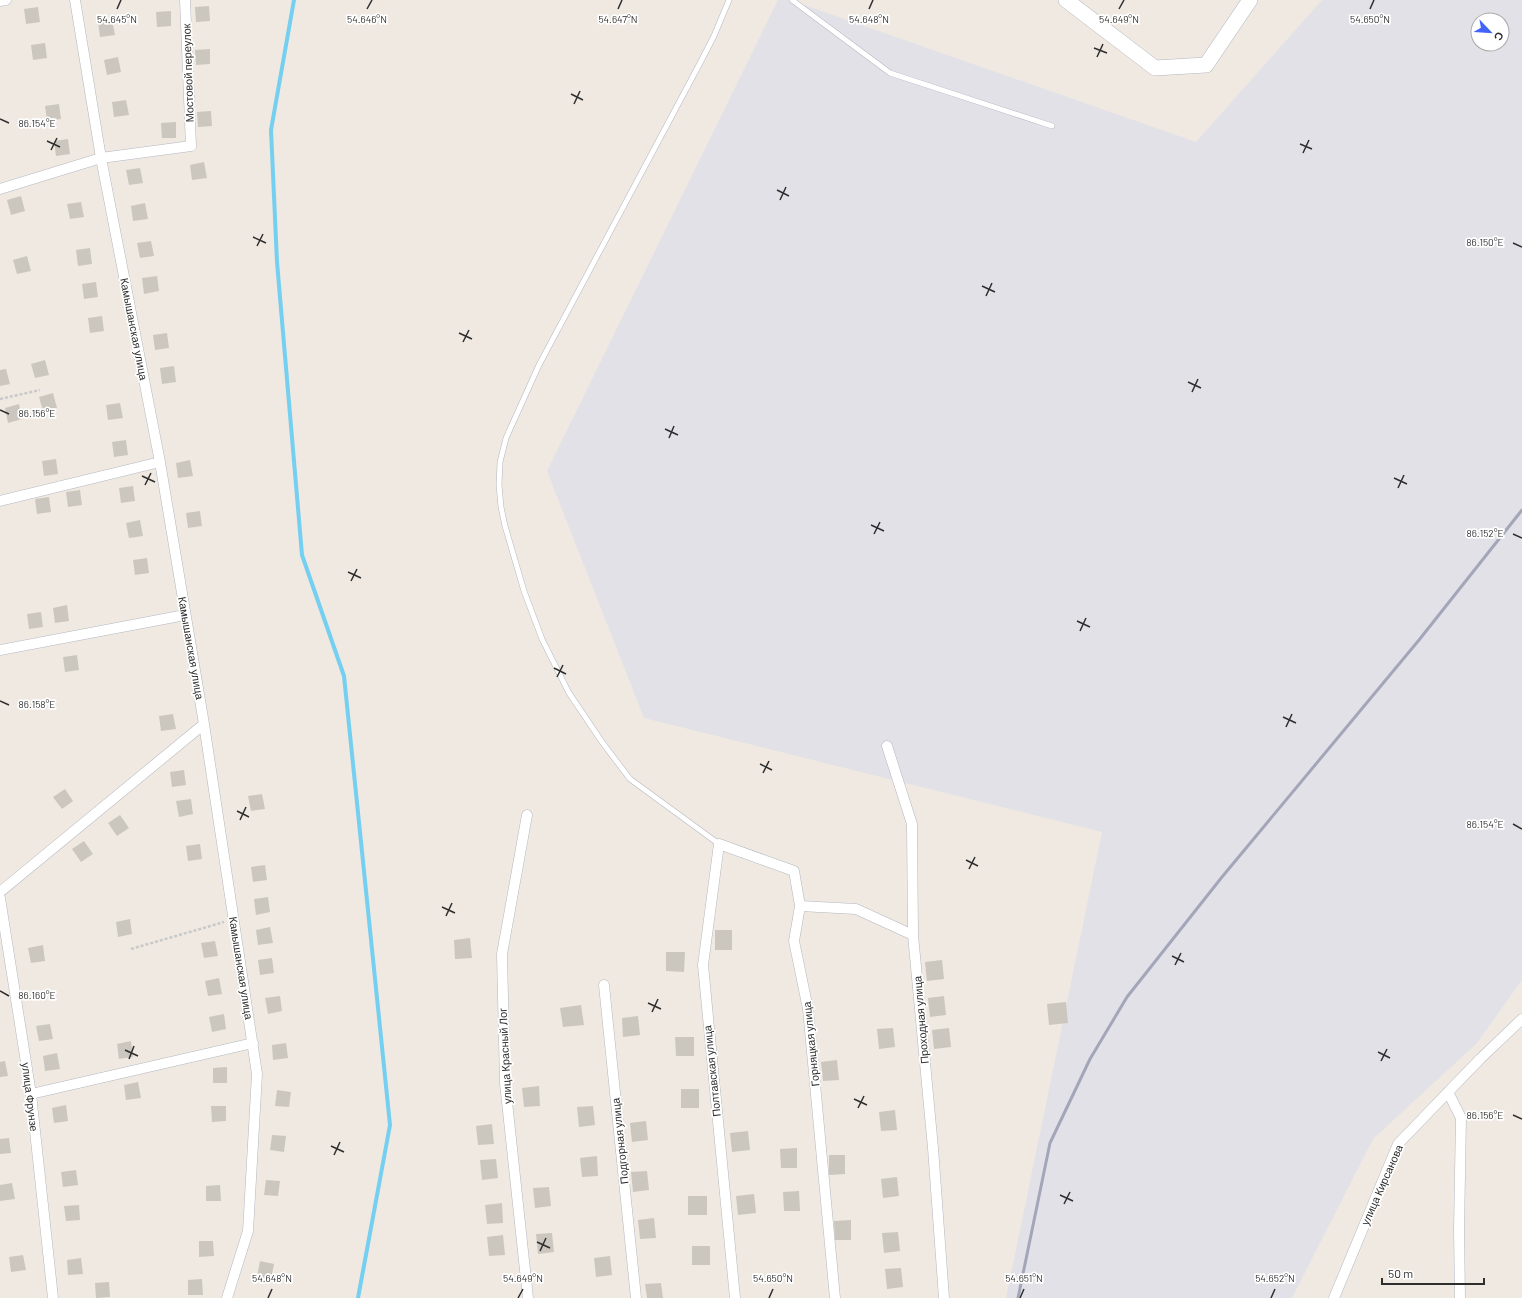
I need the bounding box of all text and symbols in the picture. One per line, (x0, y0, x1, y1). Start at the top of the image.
north arrow (1470, 12, 1510, 52)
text: 54.645°N (97, 13, 137, 25)
text: 54.646°N (347, 13, 387, 25)
text: 54.647°N (598, 13, 638, 25)
text: 54.648°N (849, 13, 889, 25)
text: 54.649°N (1099, 13, 1139, 25)
text: 54.650°N (1350, 13, 1390, 25)
street label: Мостовой переулок (179, 23, 196, 123)
text: С (1492, 30, 1507, 43)
text: 86.154°E (18, 117, 56, 129)
text: 86.150°E (1466, 236, 1504, 248)
street label: Камышанская улица (118, 277, 151, 382)
text: 86.156°E (19, 407, 55, 419)
text: 86.152°E (1467, 527, 1504, 539)
street label: Камышанская улица (176, 596, 207, 701)
text: 86.158°E (19, 698, 55, 710)
text: 86.154°E (1466, 818, 1504, 830)
street label: Камышанская улица (227, 915, 256, 1021)
street label: Проходная улица (910, 975, 931, 1065)
text: 86.160°E (18, 989, 56, 1001)
street label: Горняцкая улица (799, 1000, 821, 1087)
street label: улица Красный Лог (495, 1008, 514, 1104)
street label: Полтавская улица (700, 1024, 723, 1117)
street label: улица Фрунзе (20, 1062, 41, 1132)
street label: Подгорная улица (608, 1096, 631, 1185)
text: 86.156°E (1467, 1109, 1503, 1121)
street label: улица Кирсанова (1358, 1142, 1405, 1227)
scale bar (1382, 1260, 1484, 1286)
text: 50 m (1388, 1266, 1413, 1280)
text: 54.648°N (252, 1272, 292, 1284)
text: 54.649°N (503, 1272, 543, 1284)
text: 54.650°N (753, 1272, 793, 1284)
text: 54.651°N (1005, 1272, 1043, 1284)
text: 54.652°N (1255, 1272, 1295, 1284)

